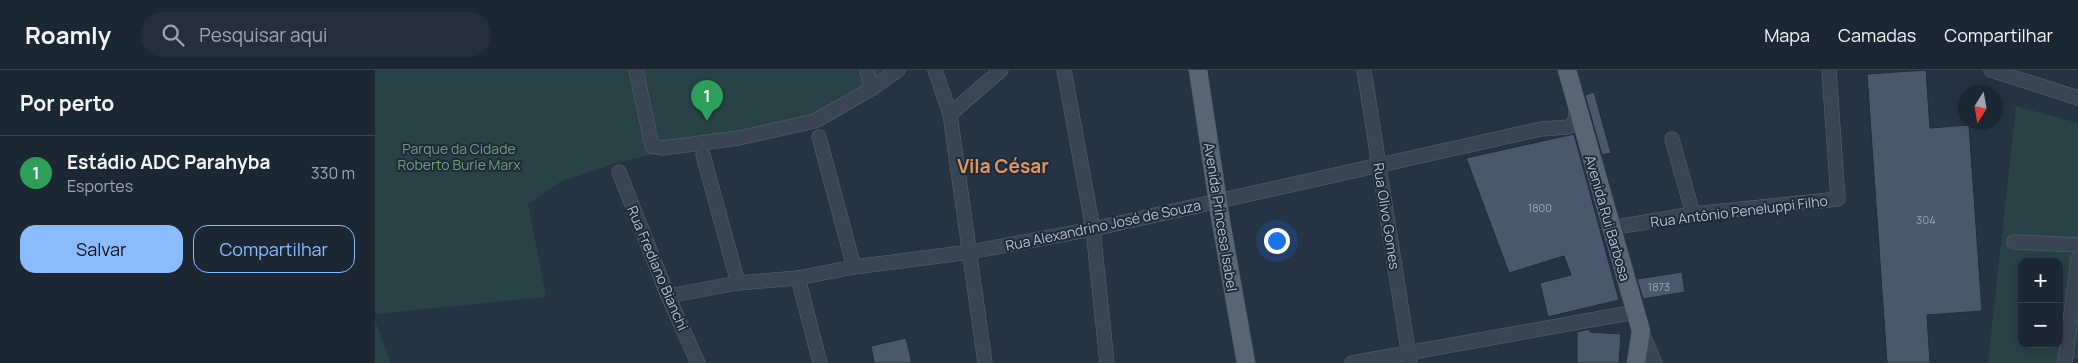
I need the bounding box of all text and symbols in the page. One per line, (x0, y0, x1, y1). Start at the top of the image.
search box (141, 12, 491, 57)
text: Roamly (25, 18, 111, 51)
icon: search (159, 21, 187, 49)
text: Pesquisar aqui (199, 22, 327, 48)
text: Mapa (1764, 23, 1810, 47)
text: Camadas (1838, 23, 1916, 47)
text: Compartilhar (1944, 23, 2053, 47)
pin: 1 (691, 80, 723, 121)
north arrow (1958, 85, 2003, 130)
text: Por perto (20, 89, 114, 117)
park label: Parque da Cidade Roberto Burle Marx (397, 139, 521, 174)
street label: Avenida Princesa Isabel (1200, 141, 1242, 293)
text: Estádio ADC Parahyba (67, 149, 270, 175)
district label: Vila César (957, 153, 1049, 179)
street label: Avenida Rui Barbosa (1581, 153, 1635, 283)
street label: Rua Olivo Gomes (1369, 161, 1405, 271)
text: 1 (32, 162, 40, 184)
text: 330 m (311, 162, 355, 184)
text: Esportes (67, 175, 133, 197)
street label: Rua Antônio Peneluppi Filho (1649, 191, 1829, 231)
street label: Rua Alexandrino José de Souza (1004, 195, 1202, 255)
house number: 1800 (1528, 200, 1552, 215)
street label: Rua Frediano Bianchi (623, 203, 693, 333)
house number: 304 (1916, 212, 1936, 227)
button: Salvar (20, 225, 183, 273)
button: Compartilhar (193, 225, 355, 273)
your location (1264, 228, 1290, 254)
map controls (2018, 258, 2063, 348)
button: + (2018, 258, 2063, 303)
house number: 1873 (1648, 279, 1670, 294)
button: − (2018, 303, 2063, 348)

